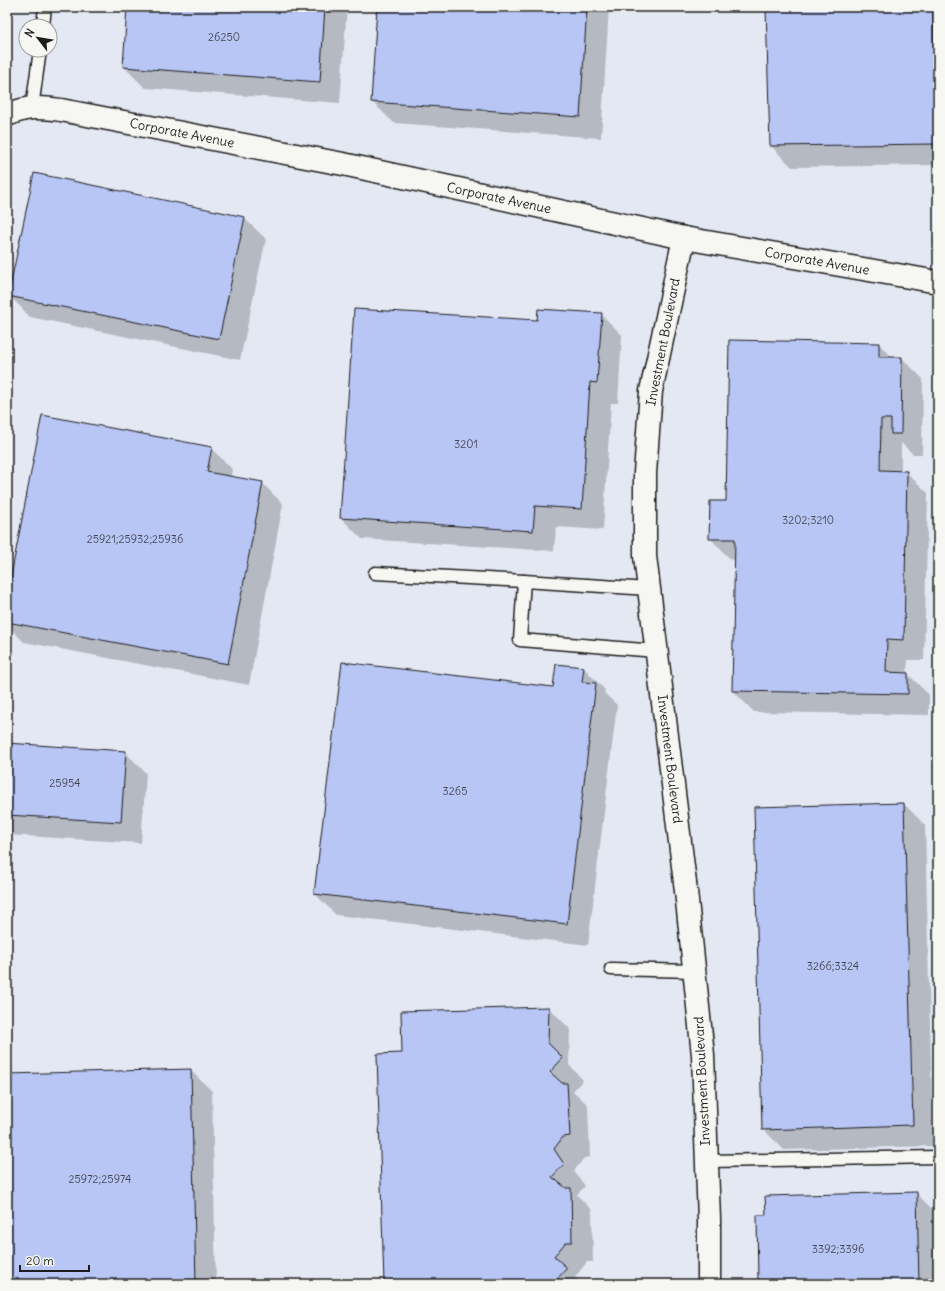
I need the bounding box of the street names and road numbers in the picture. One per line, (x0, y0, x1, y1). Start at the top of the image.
street label: Corporate Avenue (128, 115, 236, 151)
street label: Corporate Avenue (445, 179, 553, 217)
street label: Corporate Avenue (763, 243, 871, 279)
street label: Investment Boulevard (642, 276, 684, 407)
street label: Investment Boulevard (654, 694, 686, 825)
street label: Investment Boulevard (690, 1015, 714, 1146)

